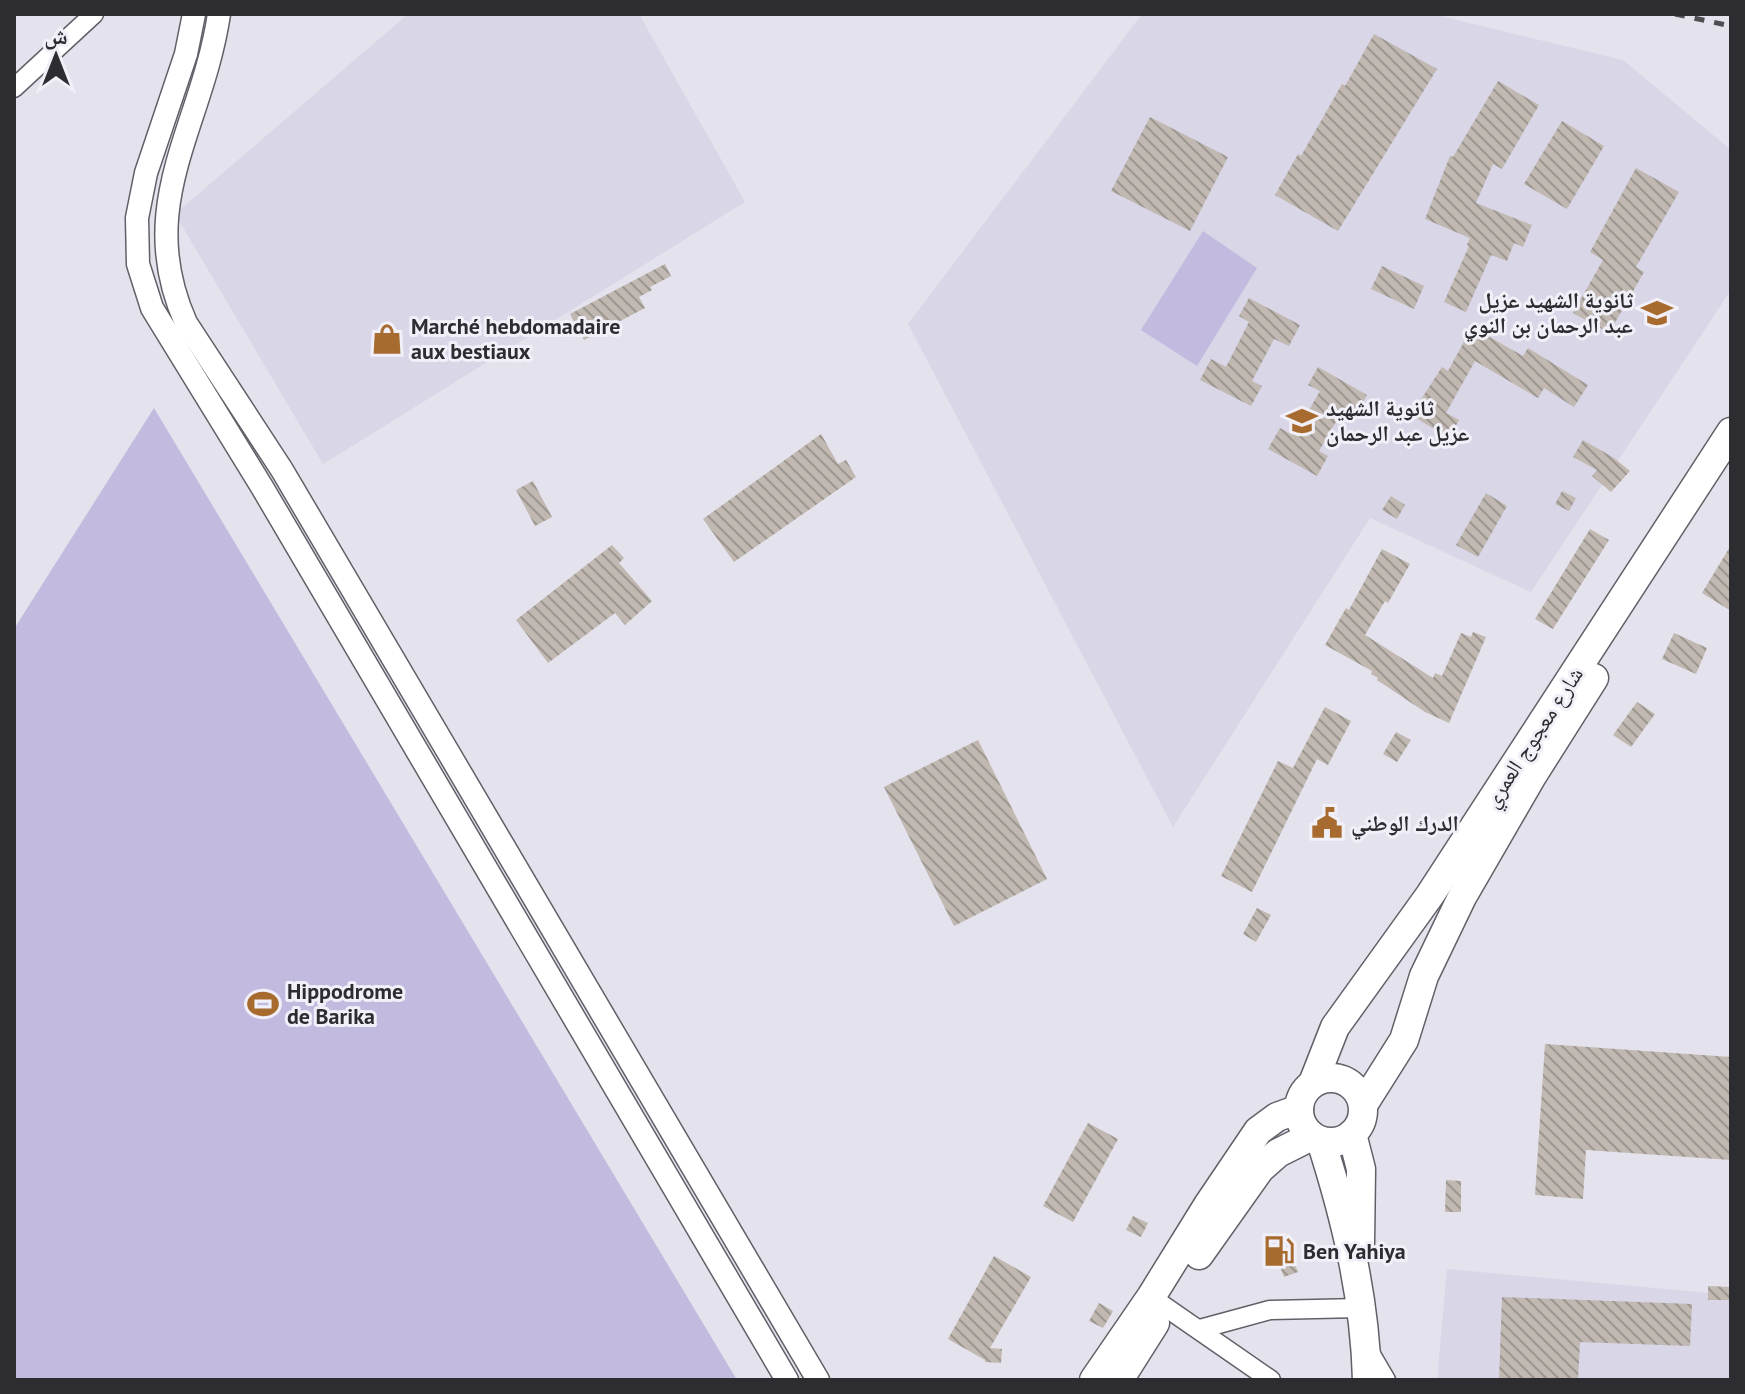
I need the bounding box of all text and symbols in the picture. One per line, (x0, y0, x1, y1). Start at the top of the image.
north arrow (16, 16, 96, 96)
text: ش (44, 22, 68, 50)
place label: ثانوية الشهيد عزيل عبد الرحمان بن النوي (1464, 286, 1633, 342)
school or university icon: ثانوية الشهيد عزيل عبد الرحمان بن النوي (1640, 296, 1674, 330)
place label: Marché hebdomadaire aux bestiaux (411, 312, 620, 365)
shop icon: Marché hebdomadaire aux bestiaux (370, 322, 404, 356)
place label: ثانوية الشهيد عزيل عبد الرحمان (1326, 394, 1470, 447)
school or university icon: ثانوية الشهيد عزيل عبد الرحمان (1285, 404, 1319, 438)
street label: شارع معجوج العمري (1477, 661, 1592, 815)
public building icon: الدرك الوطني (1310, 806, 1344, 840)
place label: الدرك الوطني (1351, 809, 1459, 840)
place label: Hippodrome de Barika (287, 977, 403, 1030)
sports icon: Hippodrome de Barika (246, 987, 280, 1021)
fuel station icon: Ben Yahiya (1262, 1234, 1296, 1268)
place label: Ben Yahiya (1303, 1237, 1406, 1265)

